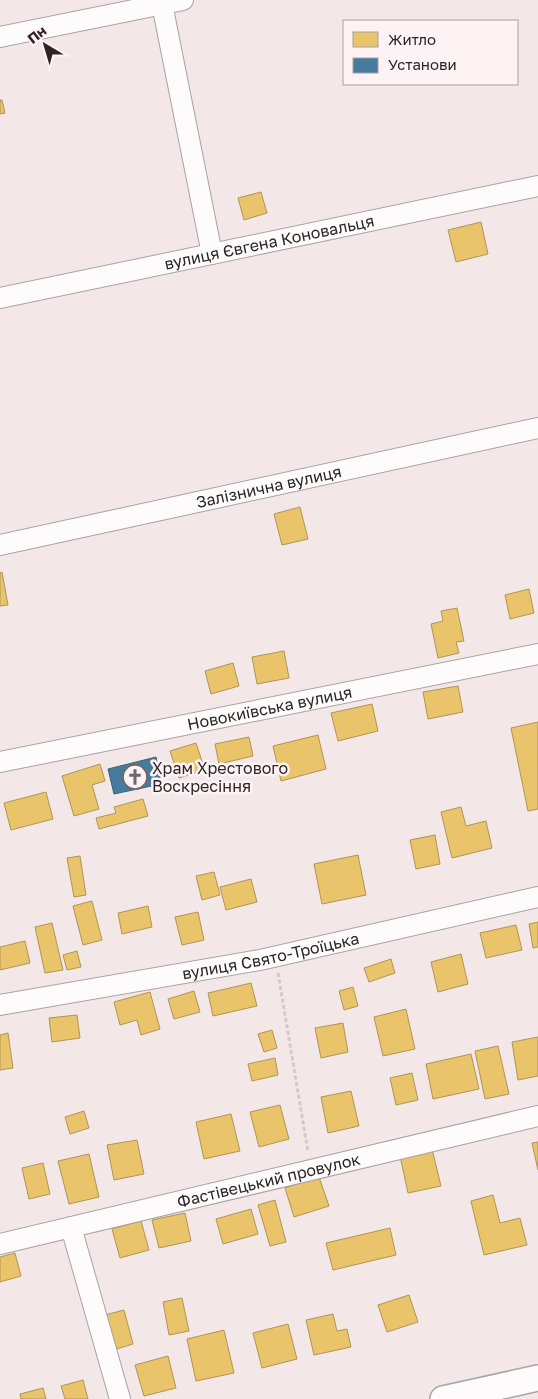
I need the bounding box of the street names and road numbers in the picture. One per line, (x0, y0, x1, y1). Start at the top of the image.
street label: вулиця Євгена Коновальця (162, 210, 376, 274)
street label: Залізнична вулиця (194, 461, 343, 512)
street label: Новокиївська вулиця (185, 682, 354, 734)
street label: вулиця Свято-Троїцька (180, 928, 361, 983)
street label: Фастівецький провулок (175, 1149, 362, 1212)

